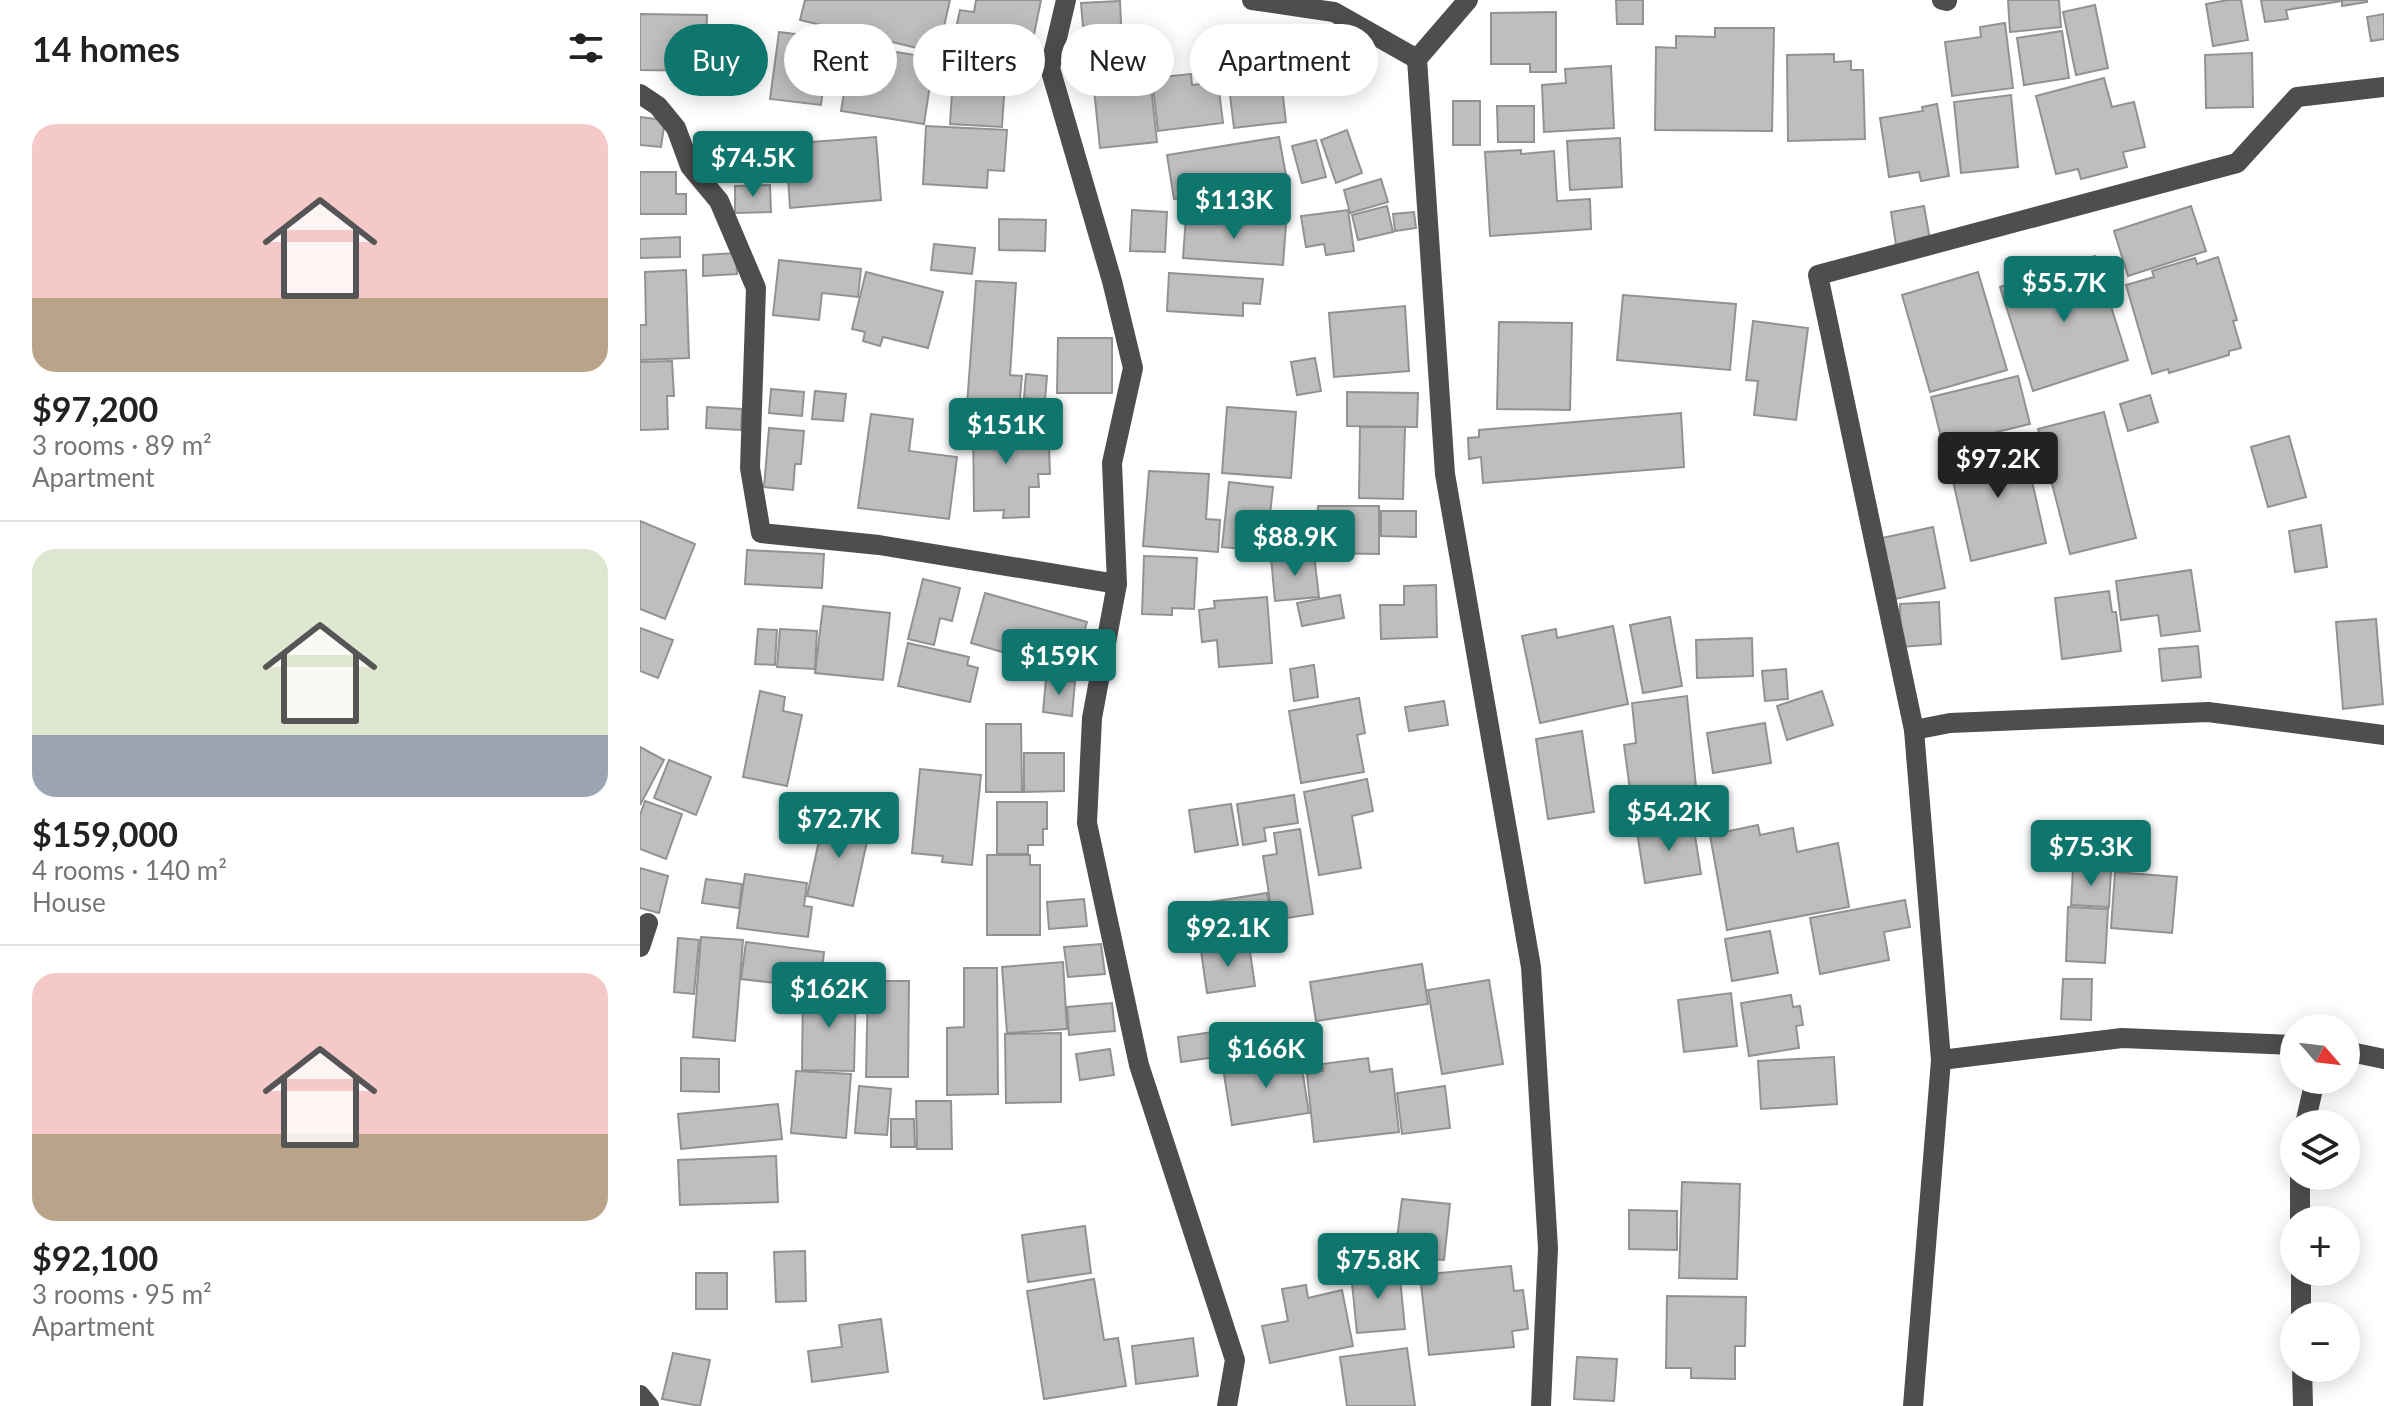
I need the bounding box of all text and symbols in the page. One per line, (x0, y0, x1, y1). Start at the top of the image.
chip: Buy (664, 24, 768, 96)
chip: Rent (784, 24, 897, 96)
chip: Filters (913, 24, 1045, 96)
chip: New (1061, 24, 1174, 96)
chip: Apartment (1190, 24, 1378, 96)
icon: filters (564, 26, 608, 70)
text: 14 homes (32, 28, 180, 69)
pin: $74.5K (688, 131, 818, 199)
text: $74.5K (711, 141, 795, 173)
pin: $113K (1178, 173, 1290, 241)
icon: home (248, 176, 392, 320)
text: $113K (1195, 183, 1273, 215)
pin: $55.7K (1999, 256, 2129, 324)
text: $55.7K (2022, 266, 2106, 298)
text: $97,200 (32, 388, 158, 429)
pin: $151K (950, 398, 1062, 466)
text: $151K (967, 408, 1045, 440)
text: 3 rooms · 89 m² (32, 429, 212, 461)
pin: $97.2K (1933, 432, 2063, 500)
text: $97.2K (1956, 442, 2040, 474)
text: Apartment (32, 461, 155, 493)
pin: $88.9K (1230, 510, 1360, 578)
text: $88.9K (1253, 520, 1337, 552)
icon: home (248, 601, 392, 745)
pin: $159K (1003, 629, 1115, 697)
text: $159K (1020, 639, 1098, 671)
pin: $54.2K (1604, 785, 1734, 853)
pin: $72.7K (774, 792, 904, 860)
text: $54.2K (1627, 795, 1711, 827)
text: $72.7K (797, 802, 881, 834)
text: $159,000 (32, 813, 178, 854)
pin: $75.3K (2026, 820, 2156, 888)
text: $75.3K (2049, 830, 2133, 862)
text: 4 rooms · 140 m² (32, 854, 227, 886)
text: House (32, 886, 106, 918)
pin: $92.1K (1163, 901, 1293, 969)
text: $92.1K (1186, 911, 1270, 943)
pin: $162K (773, 962, 885, 1030)
text: $162K (790, 972, 868, 1004)
north arrow (2280, 1014, 2360, 1094)
map controls (2280, 1014, 2360, 1382)
pin: $166K (1210, 1022, 1322, 1090)
icon: home (248, 1025, 392, 1169)
text: $166K (1227, 1032, 1305, 1064)
button: layers (2280, 1110, 2360, 1190)
button: + (2280, 1206, 2360, 1286)
pin: $75.8K (1313, 1233, 1443, 1301)
text: $92,100 (32, 1237, 158, 1278)
text: $75.8K (1336, 1243, 1420, 1275)
text: 3 rooms · 95 m² (32, 1278, 212, 1310)
button: − (2280, 1302, 2360, 1382)
text: Apartment (32, 1310, 155, 1342)

